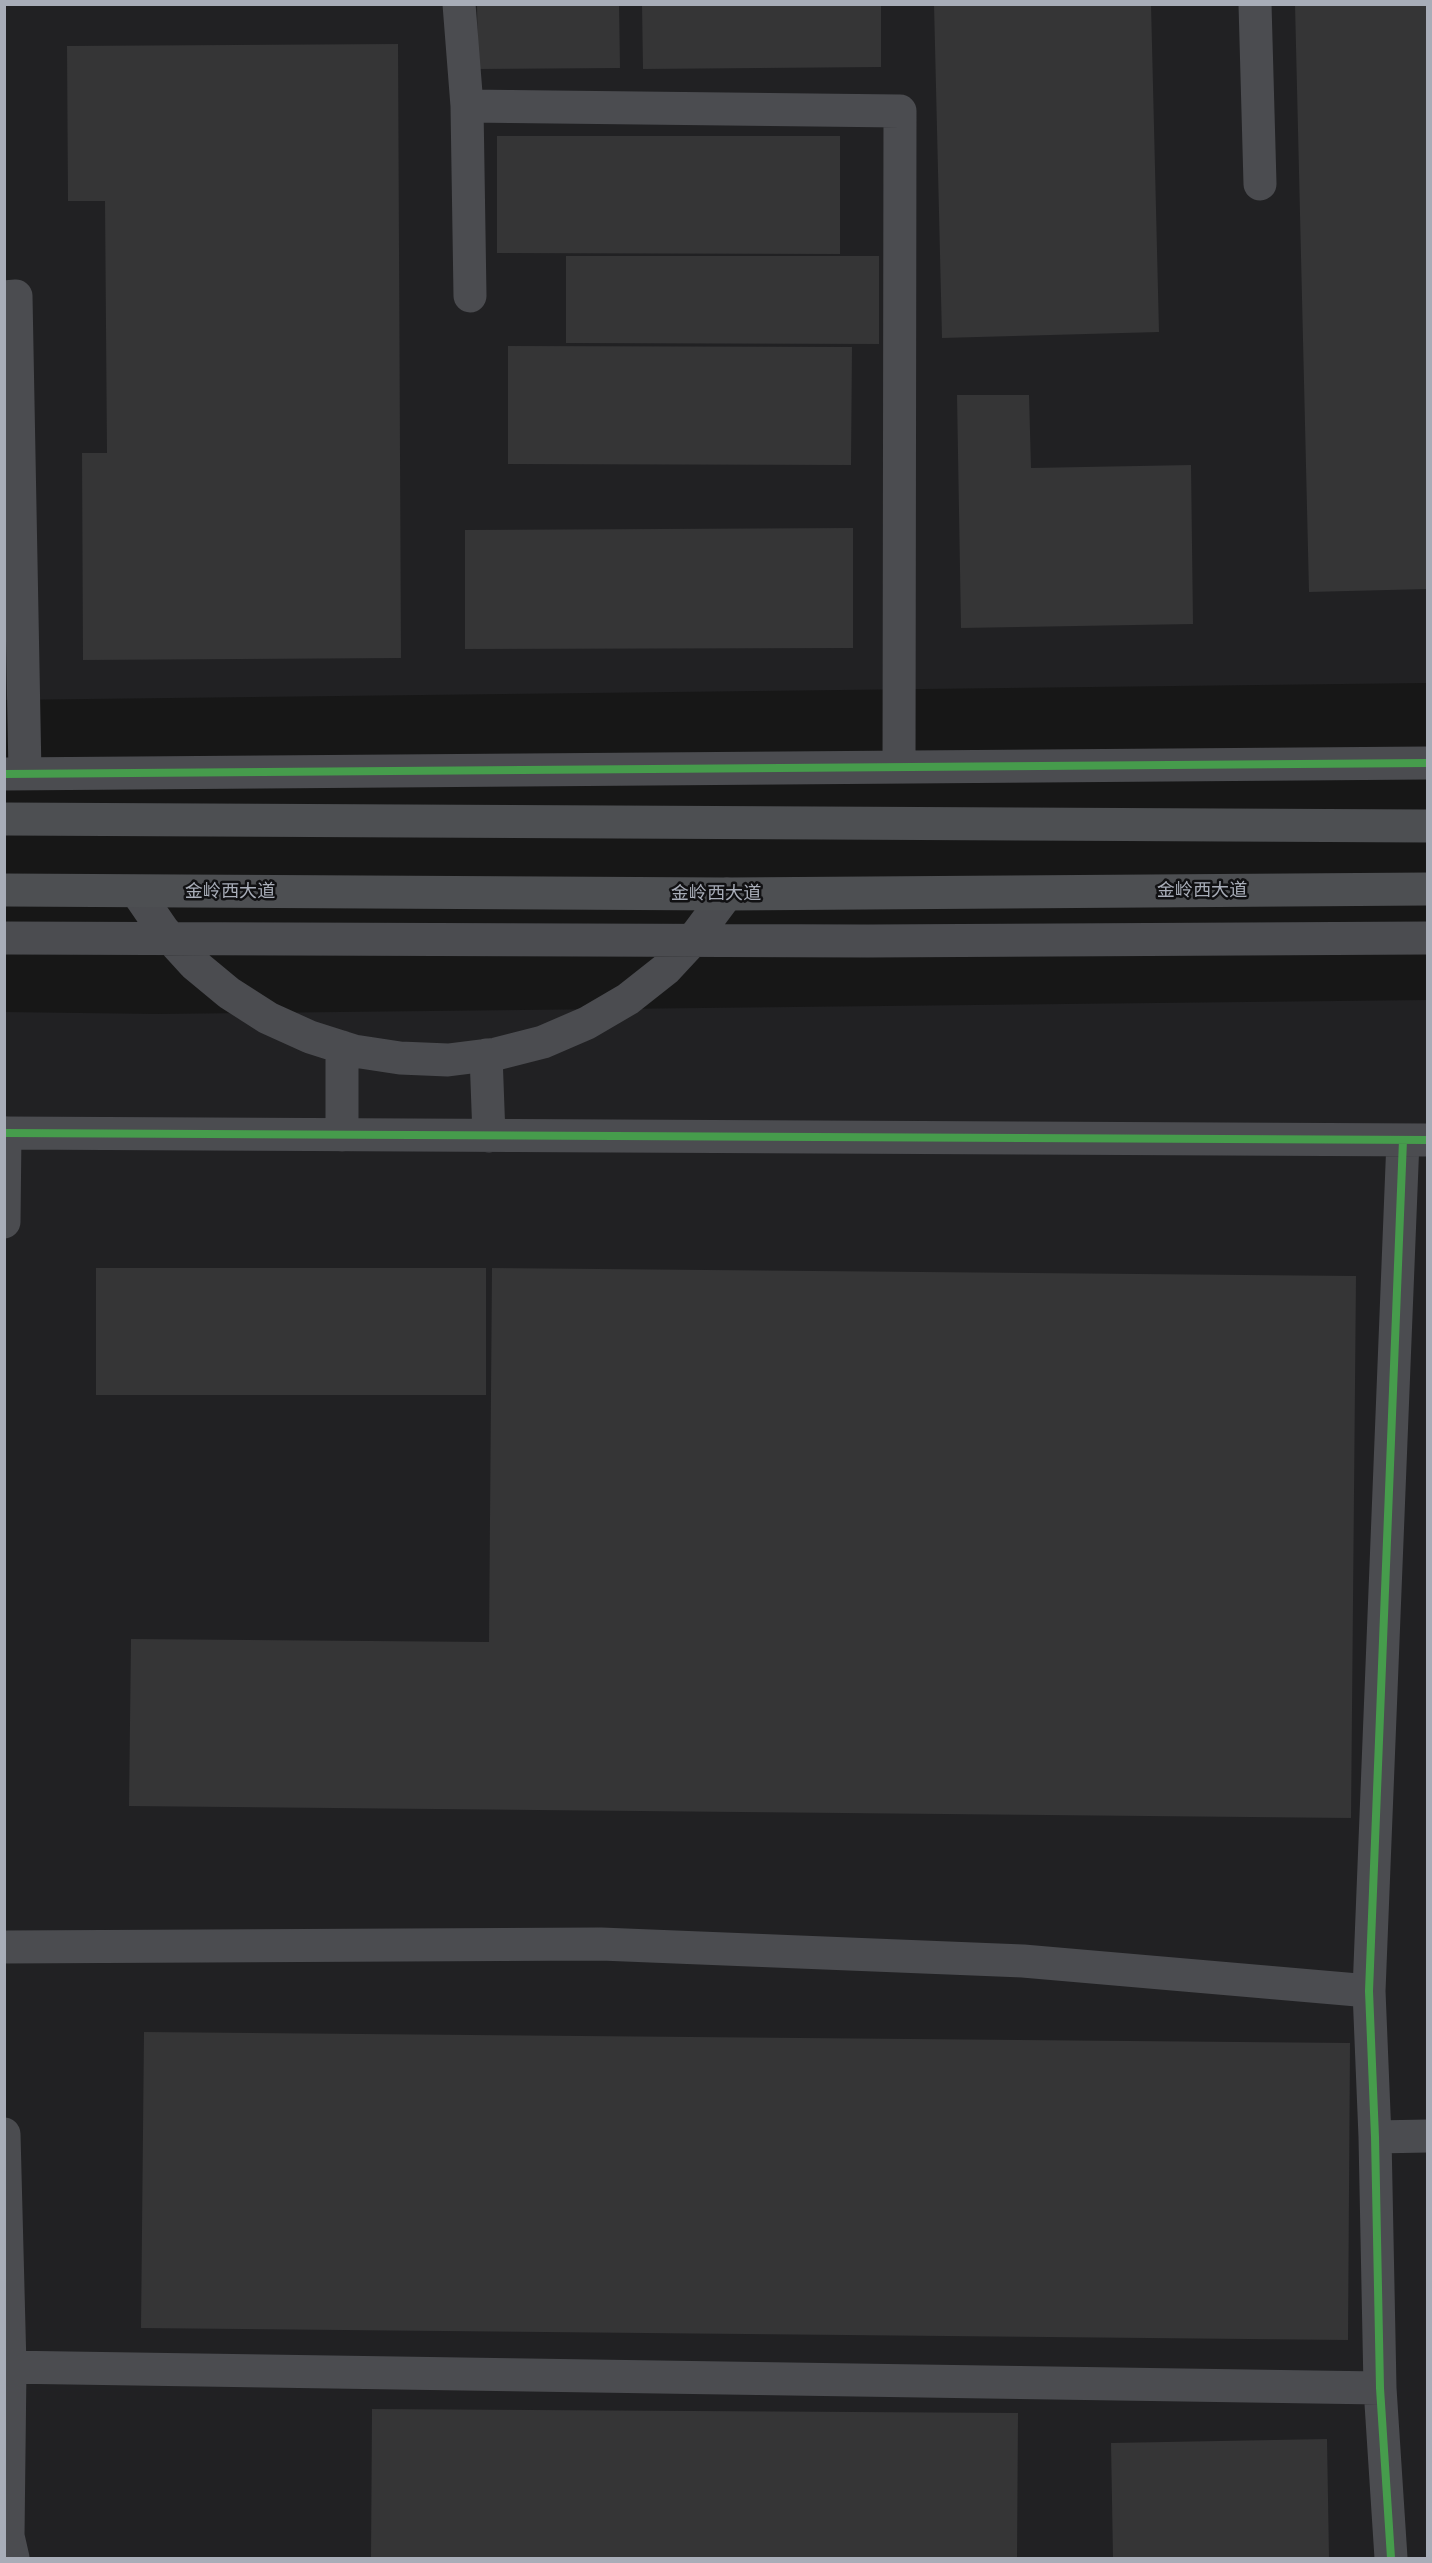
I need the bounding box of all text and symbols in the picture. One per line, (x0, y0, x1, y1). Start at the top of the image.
street label: 金岭西大道 (1157, 880, 1247, 902)
street label: 金岭西大道 (185, 881, 275, 903)
street label: 金岭西大道 (671, 883, 761, 905)

